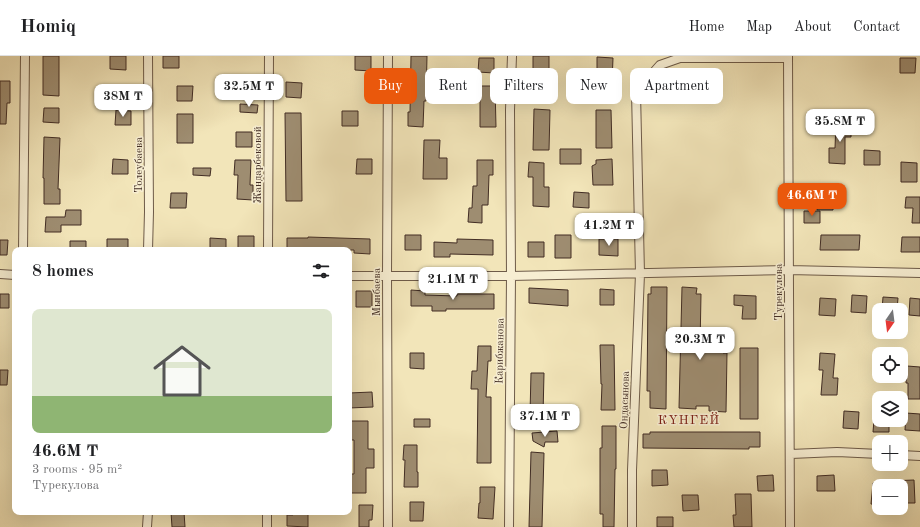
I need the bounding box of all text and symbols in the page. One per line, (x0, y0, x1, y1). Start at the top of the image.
text: Homiq (20, 18, 76, 37)
text: Home (689, 20, 724, 34)
text: Map (746, 20, 772, 34)
text: About (794, 20, 831, 34)
text: Contact (853, 20, 900, 34)
chip: Buy (364, 68, 417, 104)
chip: Rent (425, 68, 482, 104)
chip: Filters (490, 68, 558, 104)
chip: New (566, 68, 622, 104)
chip: Apartment (630, 68, 723, 104)
pin: 32.5M ₸ (212, 74, 286, 108)
text: 32.5M ₸ (224, 80, 274, 93)
pin: 38M ₸ (95, 84, 151, 118)
text: 38M ₸ (103, 90, 143, 103)
pin: 35.8M ₸ (803, 109, 877, 143)
text: 35.8M ₸ (815, 115, 865, 128)
street label: Жандарбековой (253, 126, 264, 204)
street label: Толеубаева (134, 137, 145, 193)
pin: 46.6M ₸ (775, 183, 849, 217)
text: 46.6M ₸ (787, 189, 837, 202)
pin: 41.2M ₸ (572, 213, 646, 247)
text: 41.2M ₸ (584, 219, 634, 232)
icon: filters (310, 260, 332, 282)
text: 8 homes (32, 263, 94, 280)
street label: Турекулова (774, 263, 785, 320)
street label: Мынбаева (372, 267, 383, 316)
pin: 21.1M ₸ (416, 267, 490, 301)
text: 21.1M ₸ (428, 273, 478, 286)
north arrow (872, 303, 908, 339)
map controls (872, 303, 908, 515)
street label: Карибжанова (494, 317, 507, 384)
pin: 20.3M ₸ (663, 327, 737, 361)
text: 20.3M ₸ (675, 333, 725, 346)
icon: home (146, 335, 218, 407)
button: locate (872, 347, 908, 383)
street label: Ондасынова (619, 370, 632, 429)
button: layers (872, 391, 908, 427)
pin: 37.1M ₸ (508, 404, 582, 438)
text: 37.1M ₸ (520, 410, 570, 423)
district label: КҮНГЕЙ (658, 412, 720, 427)
button: + (872, 435, 908, 471)
text: 46.6M ₸ (32, 443, 98, 460)
text: 3 rooms · 95 m² (32, 463, 122, 476)
text: Турекулова (32, 479, 99, 492)
button: − (872, 479, 908, 515)

